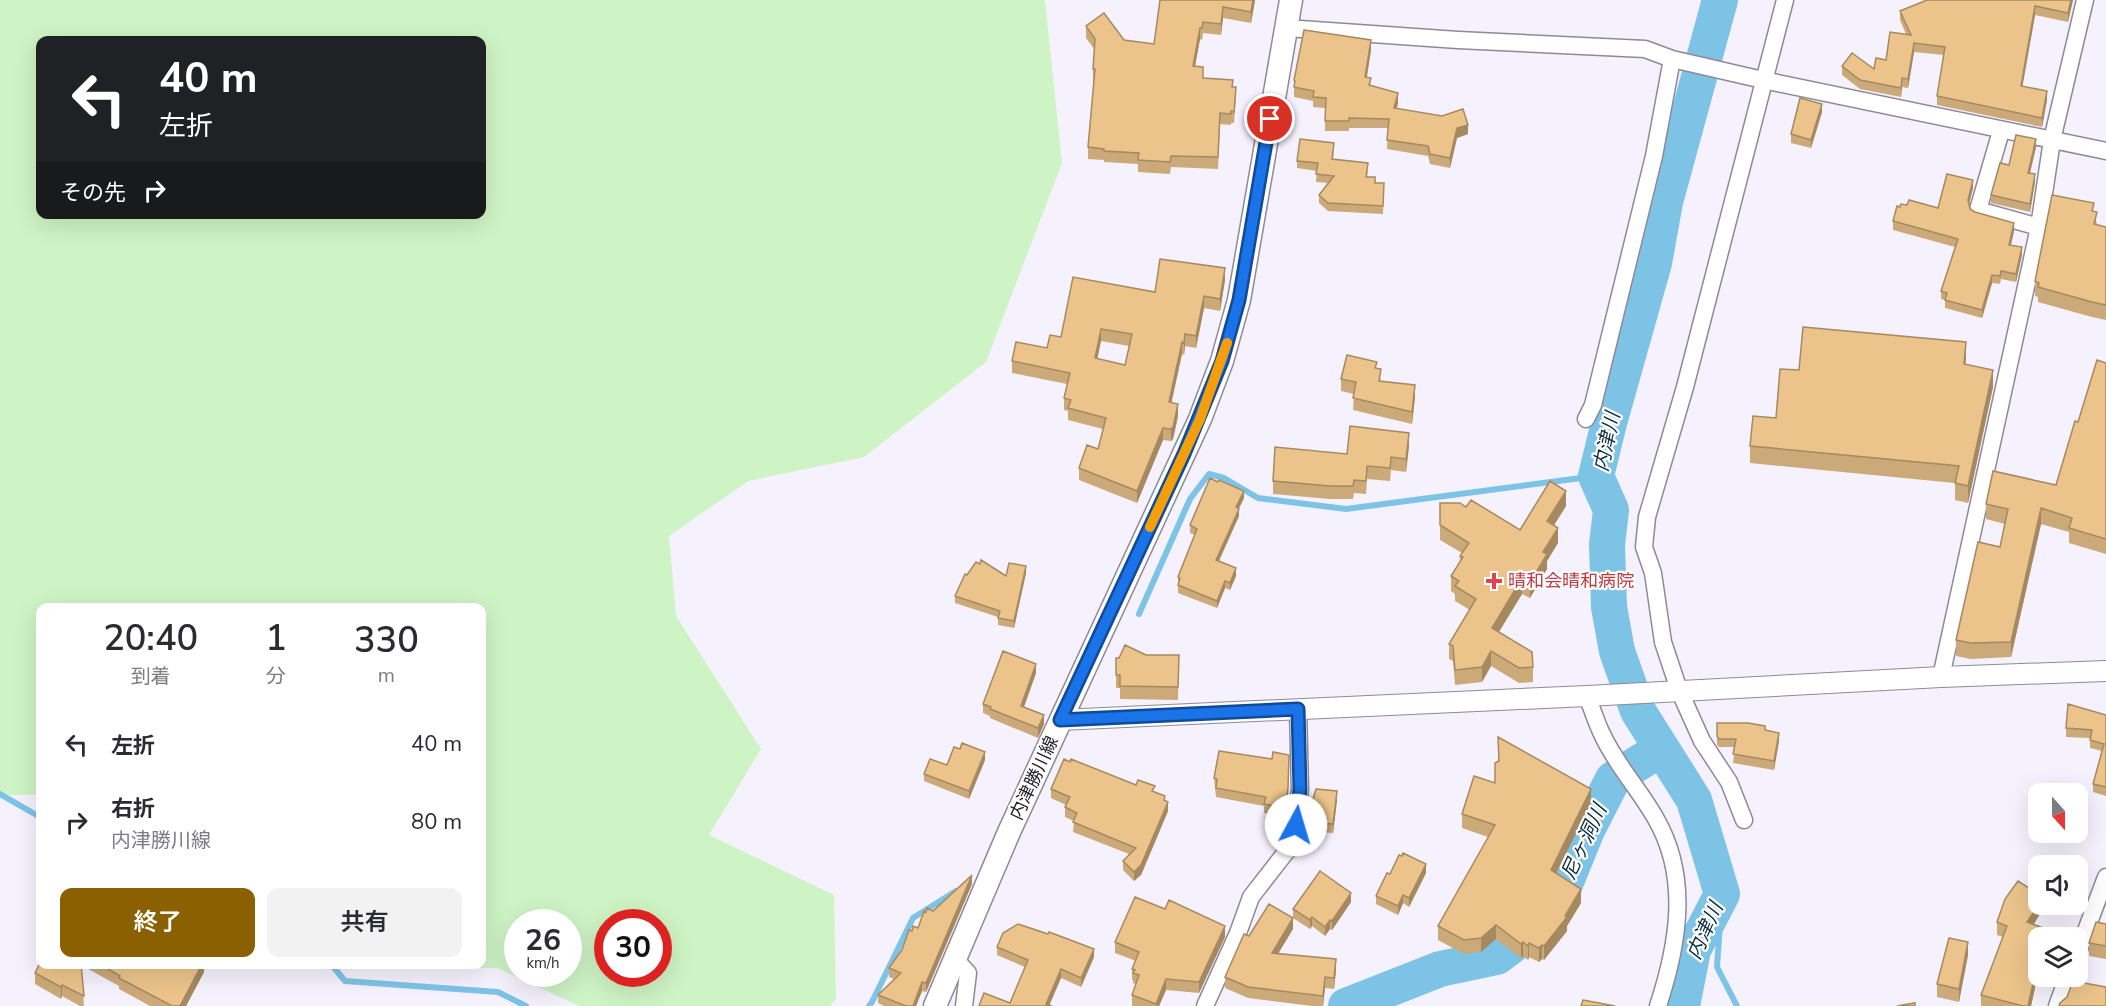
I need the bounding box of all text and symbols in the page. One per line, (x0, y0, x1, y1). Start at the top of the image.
text: 40 m (159, 50, 258, 107)
icon: left (60, 60, 138, 138)
pin (1244, 93, 1295, 144)
icon: arrive (1253, 102, 1286, 135)
text: 左折 (159, 108, 213, 145)
icon: right (138, 174, 171, 207)
text: その先 (60, 178, 126, 208)
water label: 内津川 (1588, 408, 1627, 474)
place label: 晴和会晴和病院 (1508, 569, 1634, 593)
marker: 晴和会晴和病院 (1485, 572, 1503, 590)
text: 20:40 (103, 614, 198, 663)
text: 1 (265, 614, 287, 663)
text: 330 (354, 616, 419, 665)
text: m (378, 662, 395, 689)
text: 到着 (131, 663, 171, 690)
text: 分 (266, 663, 286, 690)
icon: left (60, 728, 93, 761)
text: 40 m (411, 729, 462, 759)
text: 左折 (111, 731, 155, 761)
street label: 内津勝川線 (1004, 732, 1064, 824)
north arrow (2028, 783, 2088, 843)
map controls (2028, 783, 2088, 987)
position arrow (1264, 793, 1328, 857)
text: 右折 (111, 794, 155, 824)
water label: 尼ヶ洞川 (1555, 798, 1614, 884)
icon: right (60, 806, 93, 839)
text: 80 m (411, 807, 462, 837)
text: 内津勝川線 (111, 827, 211, 854)
button: sound (2028, 855, 2088, 915)
button: 終了 (60, 888, 255, 957)
button: 共有 (267, 888, 462, 957)
water label: 内津川 (1680, 896, 1730, 964)
speed limit sign: 30 (594, 909, 672, 987)
text: 26 (525, 920, 561, 961)
button: layers (2028, 927, 2088, 987)
text: km/h (526, 953, 560, 973)

